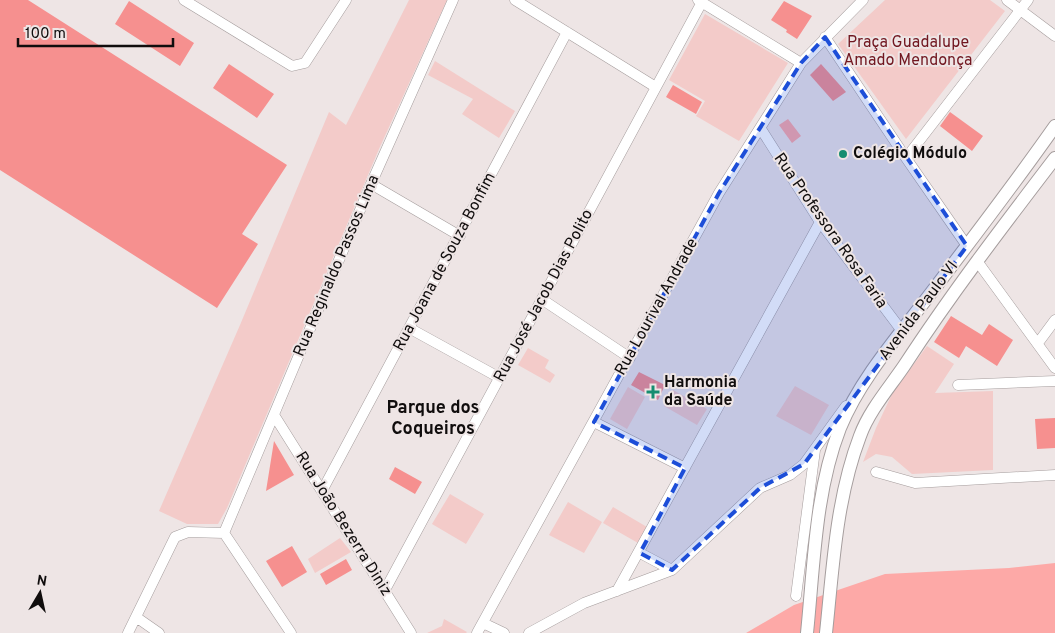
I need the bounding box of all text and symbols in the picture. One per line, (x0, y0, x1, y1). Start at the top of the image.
scale bar (18, 15, 172, 47)
text: 100 m (25, 25, 66, 44)
park label: Praça Guadalupe Amado Mendonça (843, 33, 973, 71)
place label: Colégio Módulo (853, 144, 967, 164)
marker: Colégio Módulo (837, 148, 849, 160)
street label: Rua Professora Rosa Faria (769, 149, 891, 313)
street label: Rua Joana de Souza Bonfim (389, 169, 501, 355)
street label: Rua Reginaldo Passos Lima (290, 172, 384, 360)
street label: Rua José Jacob Dias Polito (490, 206, 598, 386)
street label: Rua Lourival Andrade (611, 235, 703, 379)
street label: Avenida Paulo VI (875, 257, 963, 365)
place label: Harmonia da Saúde (664, 373, 737, 411)
marker: Harmonia da Saúde (646, 385, 660, 399)
district label: Parque dos Coqueiros (387, 397, 479, 441)
street label: Rua João Bezerra Diniz (290, 448, 396, 600)
north arrow (15, 568, 65, 618)
text: N (35, 572, 48, 591)

